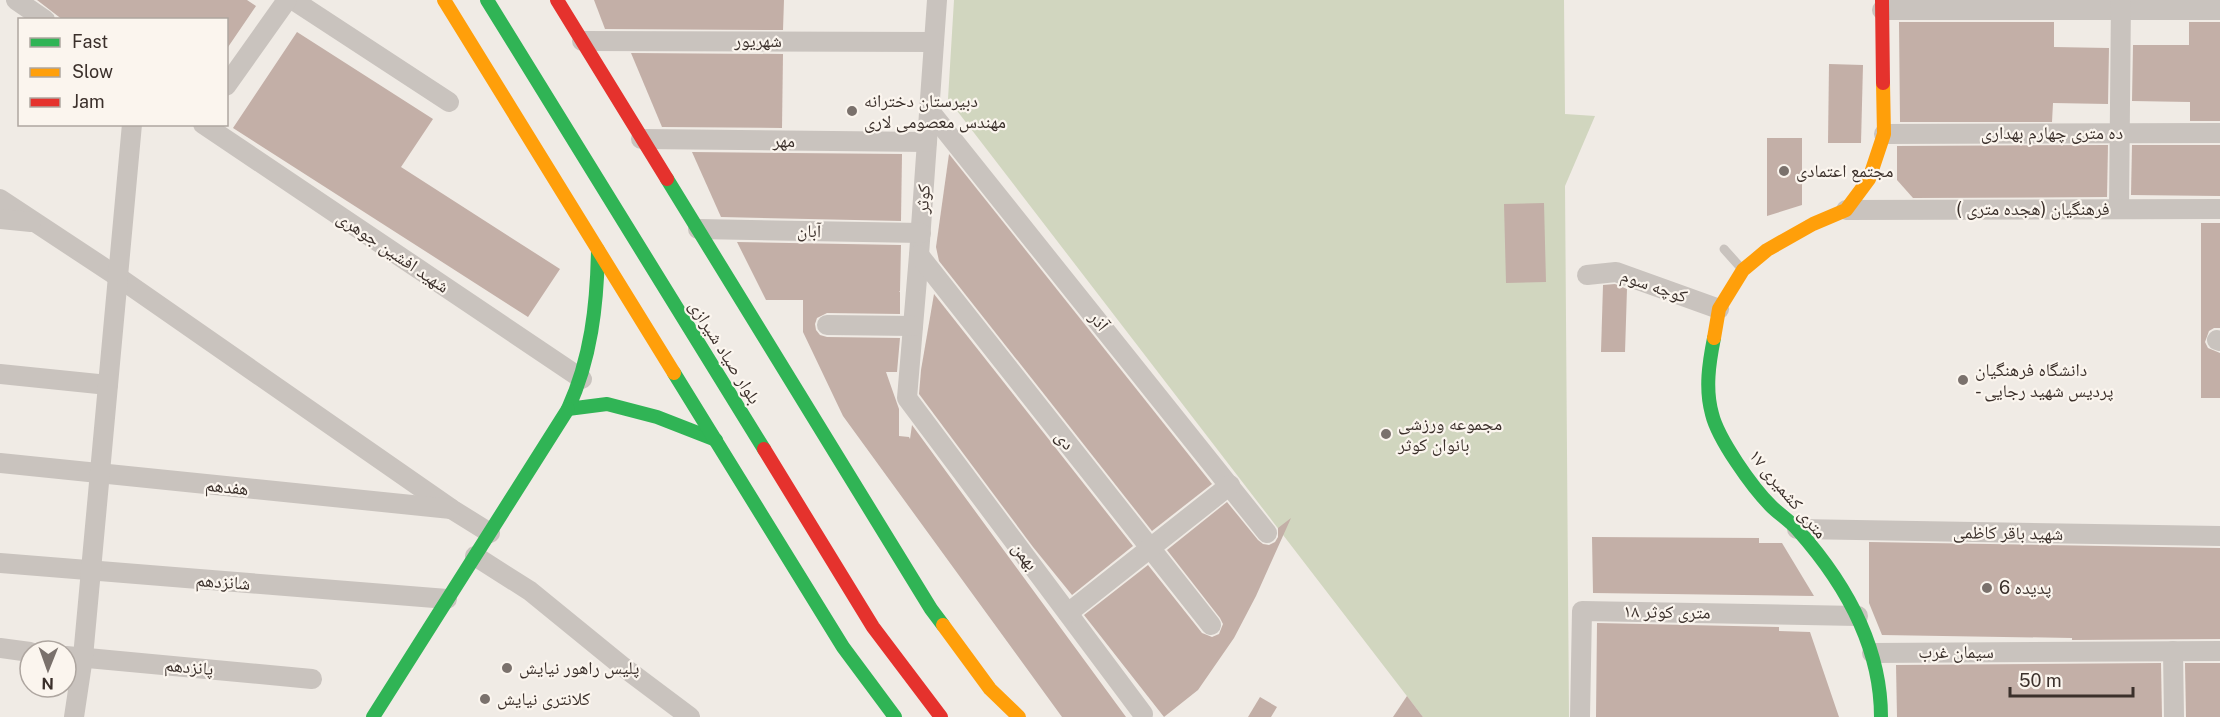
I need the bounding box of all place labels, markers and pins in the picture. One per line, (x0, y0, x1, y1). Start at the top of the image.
place label: دبیرستان دخترانه مهندس معصومی لاری (864, 90, 1006, 133)
marker: دبیرستان دخترانه مهندس معصومی لاری (845, 104, 859, 118)
place label: مجتمع اعتمادی (1796, 160, 1894, 183)
marker: مجتمع اعتمادی (1777, 164, 1791, 178)
place label: دانشگاه فرهنگیان - پردیس شهید رجایی (1975, 359, 2114, 402)
marker: دانشگاه فرهنگیان - پردیس شهید رجایی (1956, 373, 1970, 387)
place label: مجموعه ورزشی بانوان کوثر (1397, 413, 1502, 456)
marker: مجموعه ورزشی بانوان کوثر (1379, 427, 1393, 441)
place label: پدیده 6 (1999, 577, 2051, 599)
marker: پدیده 6 (1980, 581, 1994, 595)
place label: پلیس راهور نیایش (519, 657, 639, 679)
marker: پلیس راهور نیایش (500, 661, 514, 675)
place label: کلانتری نیایش (497, 688, 591, 710)
marker: کلانتری نیایش (478, 692, 492, 706)

